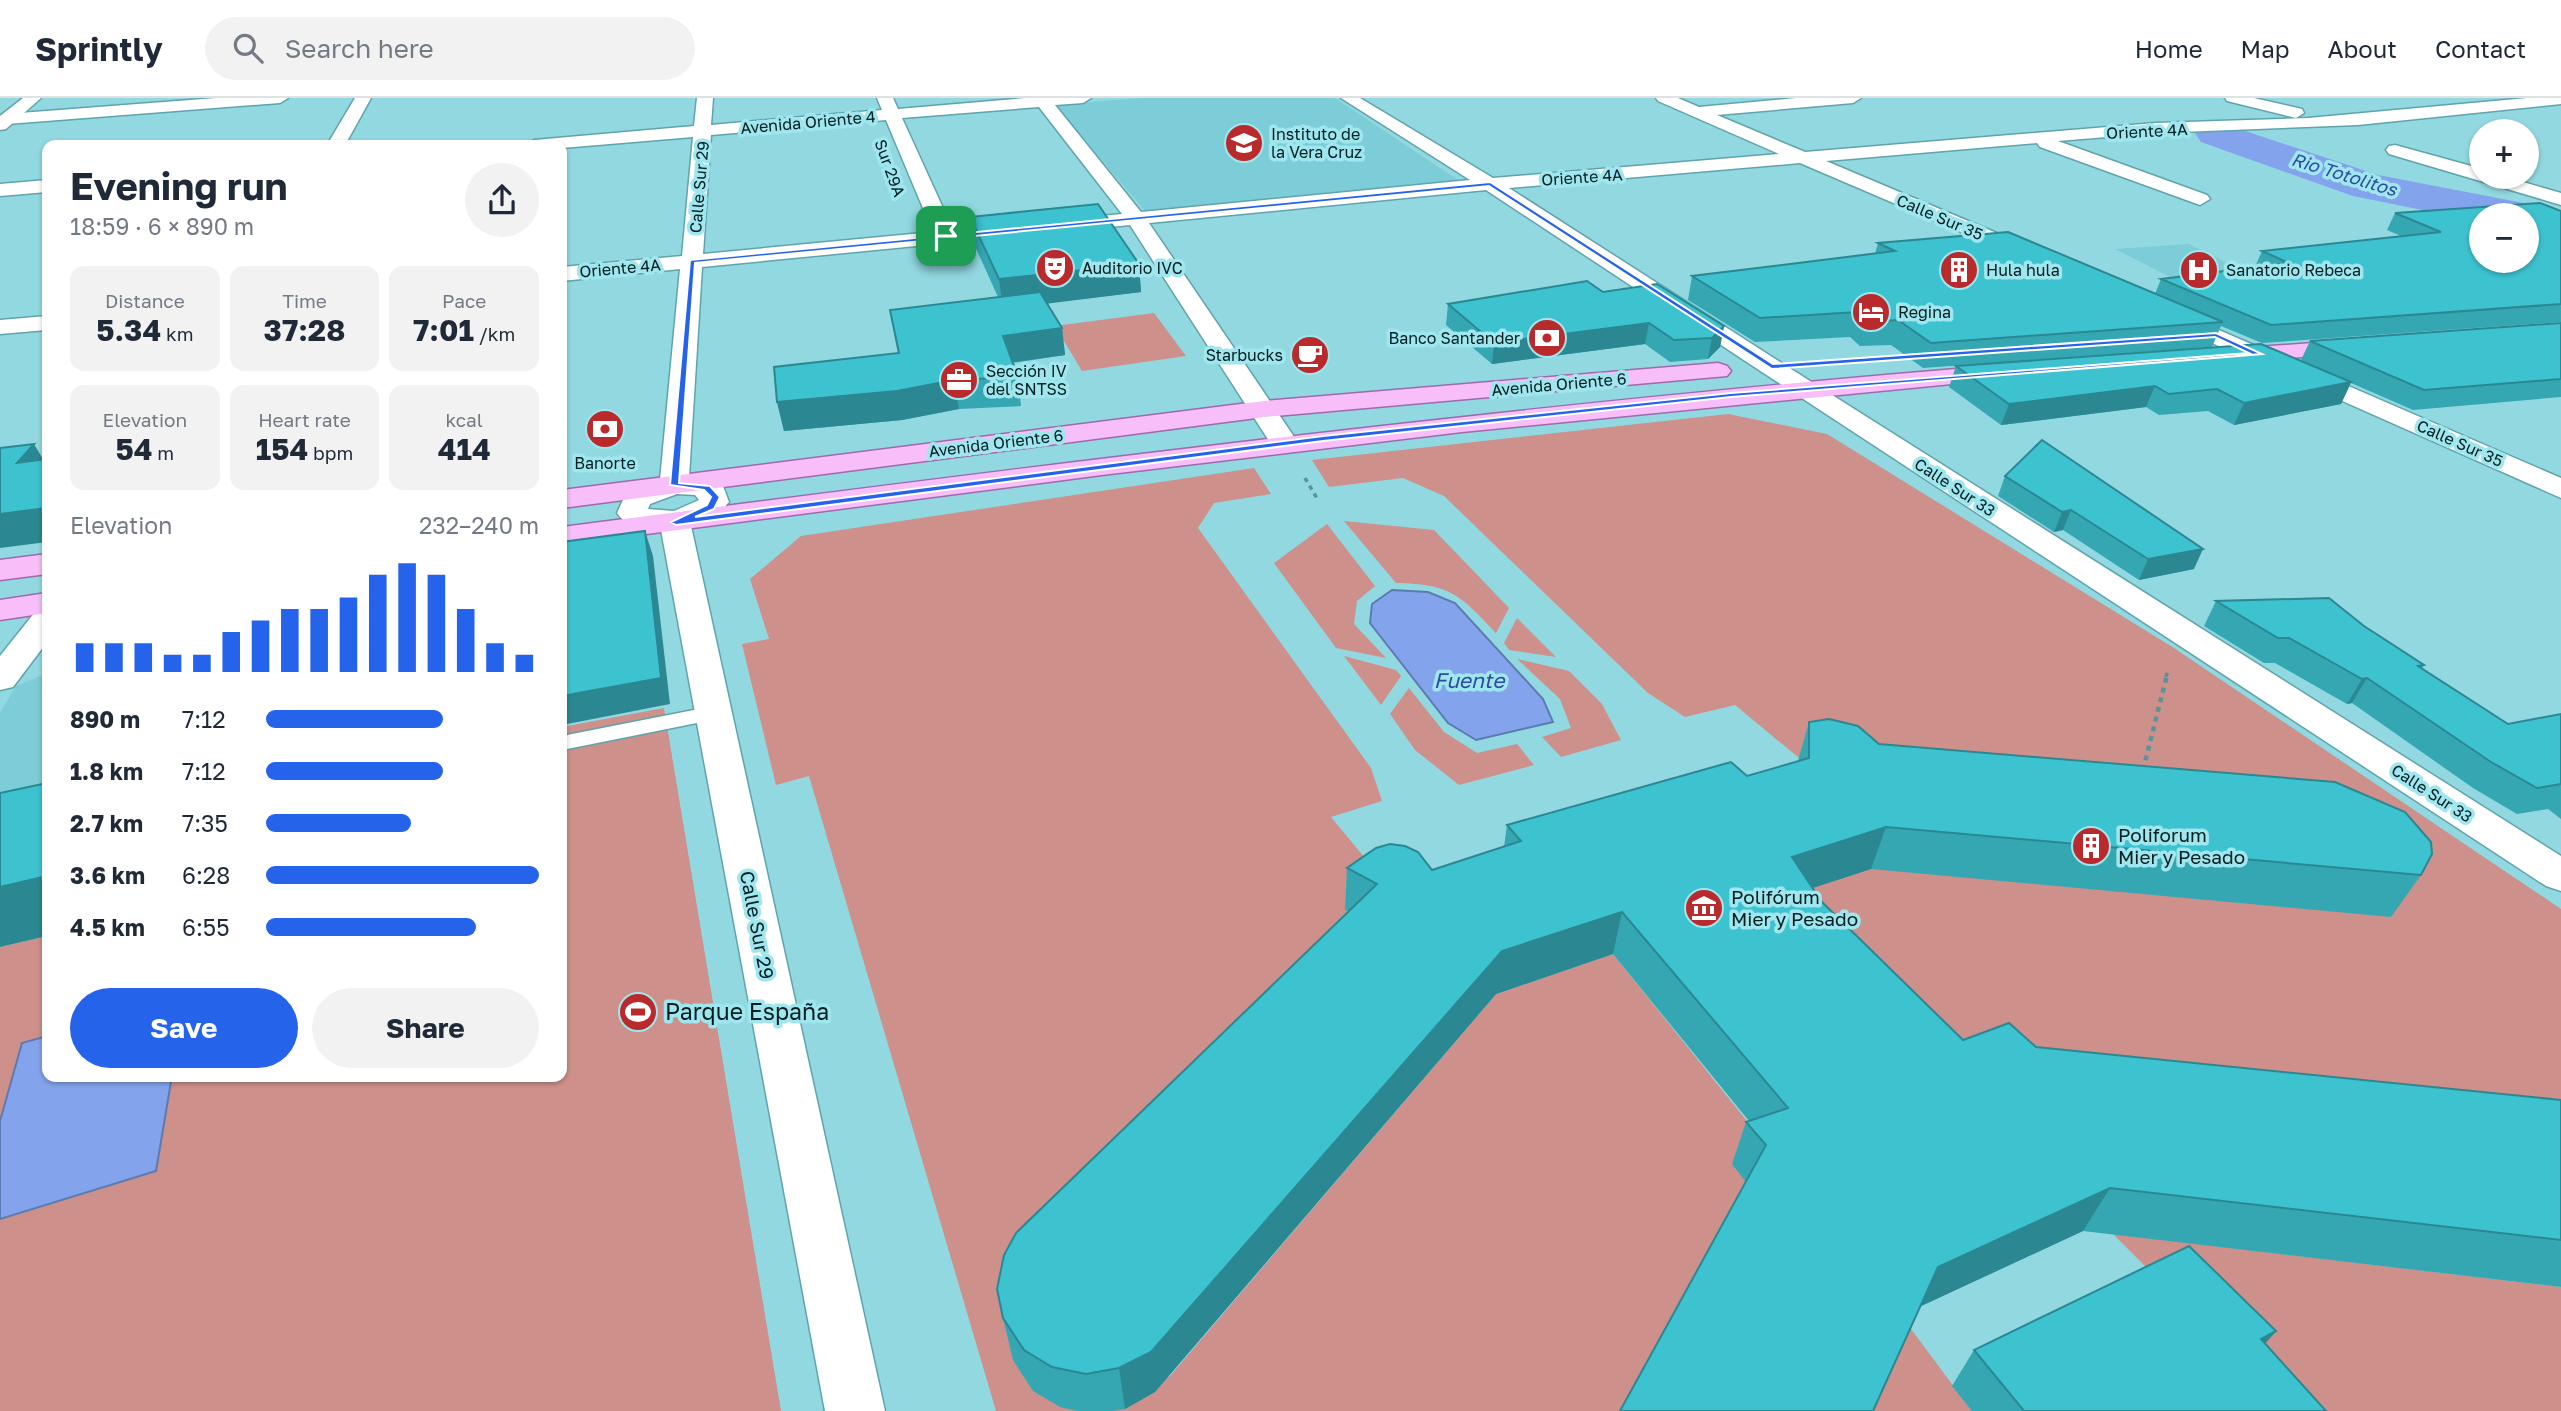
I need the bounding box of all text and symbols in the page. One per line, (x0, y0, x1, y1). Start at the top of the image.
search box (205, 17, 695, 80)
text: Sprintly (35, 29, 163, 68)
icon: search (229, 29, 267, 67)
text: Search here (285, 33, 434, 64)
text: Home (2135, 34, 2203, 63)
text: Map (2241, 34, 2290, 63)
text: About (2328, 34, 2397, 63)
text: Contact (2435, 34, 2526, 63)
street label: Avenida Oriente 4 (740, 106, 876, 138)
street label: Oriente 4A (2106, 119, 2188, 143)
map controls (2469, 119, 2539, 273)
button: + (2469, 119, 2539, 189)
school or university icon: Instituto de la Vera Cruz (1223, 122, 1265, 164)
place label: Instituto de la Vera Cruz (1271, 124, 1362, 162)
street label: Sur 29A (870, 136, 910, 200)
street label: Calle Sur 29 (685, 140, 713, 234)
water label: Rio Totolitos (2289, 148, 2401, 201)
text: Evening run (70, 163, 288, 208)
button: share (465, 163, 539, 237)
street label: Oriente 4A (1541, 164, 1624, 190)
street label: Calle Sur 35 (1894, 190, 1986, 244)
button: − (2469, 203, 2539, 273)
pin (916, 206, 976, 266)
text: 18:59 · 6 × 890 m (70, 212, 254, 240)
icon: arrive (927, 217, 965, 255)
theatre icon: Auditorio IVC (1034, 247, 1076, 289)
building icon: Hula hula (1938, 249, 1980, 291)
hospital icon: Sanatorio Rebeca (2178, 249, 2220, 291)
street label: Oriente 4A (579, 254, 662, 282)
place label: Auditorio IVC (1082, 258, 1183, 278)
place label: Hula hula (1986, 260, 2060, 280)
place label: Sanatorio Rebeca (2226, 260, 2361, 280)
text: Distance (105, 289, 185, 312)
text: Time (282, 289, 327, 312)
text: Pace (442, 289, 486, 312)
hotel icon: Regina (1850, 291, 1892, 333)
place label: Regina (1898, 302, 1951, 322)
text: 5.34 (96, 312, 161, 348)
text: 37:28 (264, 312, 345, 348)
text: 7:01 (413, 312, 474, 348)
bank icon: Banco Santander (1526, 317, 1568, 359)
text: km (161, 322, 193, 345)
text: /km (474, 322, 515, 345)
place label: Banco Santander (1388, 328, 1520, 348)
cafe icon: Starbucks (1289, 334, 1331, 376)
place label: Starbucks (1206, 345, 1283, 365)
office icon: Sección IV del SNTSS (938, 359, 980, 401)
place label: Sección IV del SNTSS (986, 361, 1067, 399)
street label: Avenida Oriente 6 (1491, 368, 1627, 400)
text: Elevation (103, 408, 187, 431)
text: Heart rate (258, 408, 351, 431)
text: kcal (445, 408, 483, 431)
bank icon: Banorte (584, 408, 626, 450)
street label: Calle Sur 35 (2414, 415, 2506, 471)
street label: Avenida Oriente 6 (928, 425, 1064, 461)
text: 54 (116, 431, 153, 467)
text: 154 (256, 431, 308, 467)
text: 414 (438, 431, 491, 467)
text: m (153, 441, 174, 464)
text: bpm (308, 441, 353, 464)
place label: Banorte (574, 453, 636, 473)
street label: Calle Sur 33 (1911, 454, 1999, 520)
text: Elevation (70, 511, 172, 539)
text: 232–240 m (419, 511, 539, 539)
water label: Fuente (1434, 667, 1506, 693)
text: 890 m (70, 705, 140, 733)
text: 7:12 (182, 705, 226, 733)
text: 1.8 km (70, 757, 143, 785)
text: 7:12 (182, 757, 226, 785)
street label: Calle Sur 33 (2388, 760, 2476, 826)
text: 2.7 km (70, 809, 143, 837)
text: 7:35 (182, 809, 228, 837)
place label: Poliforum Mier y Pesado (2118, 823, 2245, 868)
building icon: Poliforum Mier y Pesado (2070, 825, 2112, 867)
text: 3.6 km (70, 861, 145, 889)
text: 6:28 (182, 861, 230, 889)
street label: Calle Sur 29 (736, 869, 779, 981)
place label: Polifórum Mier y Pesado (1731, 885, 1858, 930)
museum icon: Polifórum Mier y Pesado (1683, 887, 1725, 929)
text: 4.5 km (70, 913, 145, 941)
text: 6:55 (182, 913, 230, 941)
button: Save (70, 988, 298, 1068)
button: Share (312, 988, 539, 1068)
sports icon: Parque España (617, 991, 659, 1033)
place label: Parque España (665, 997, 829, 1025)

